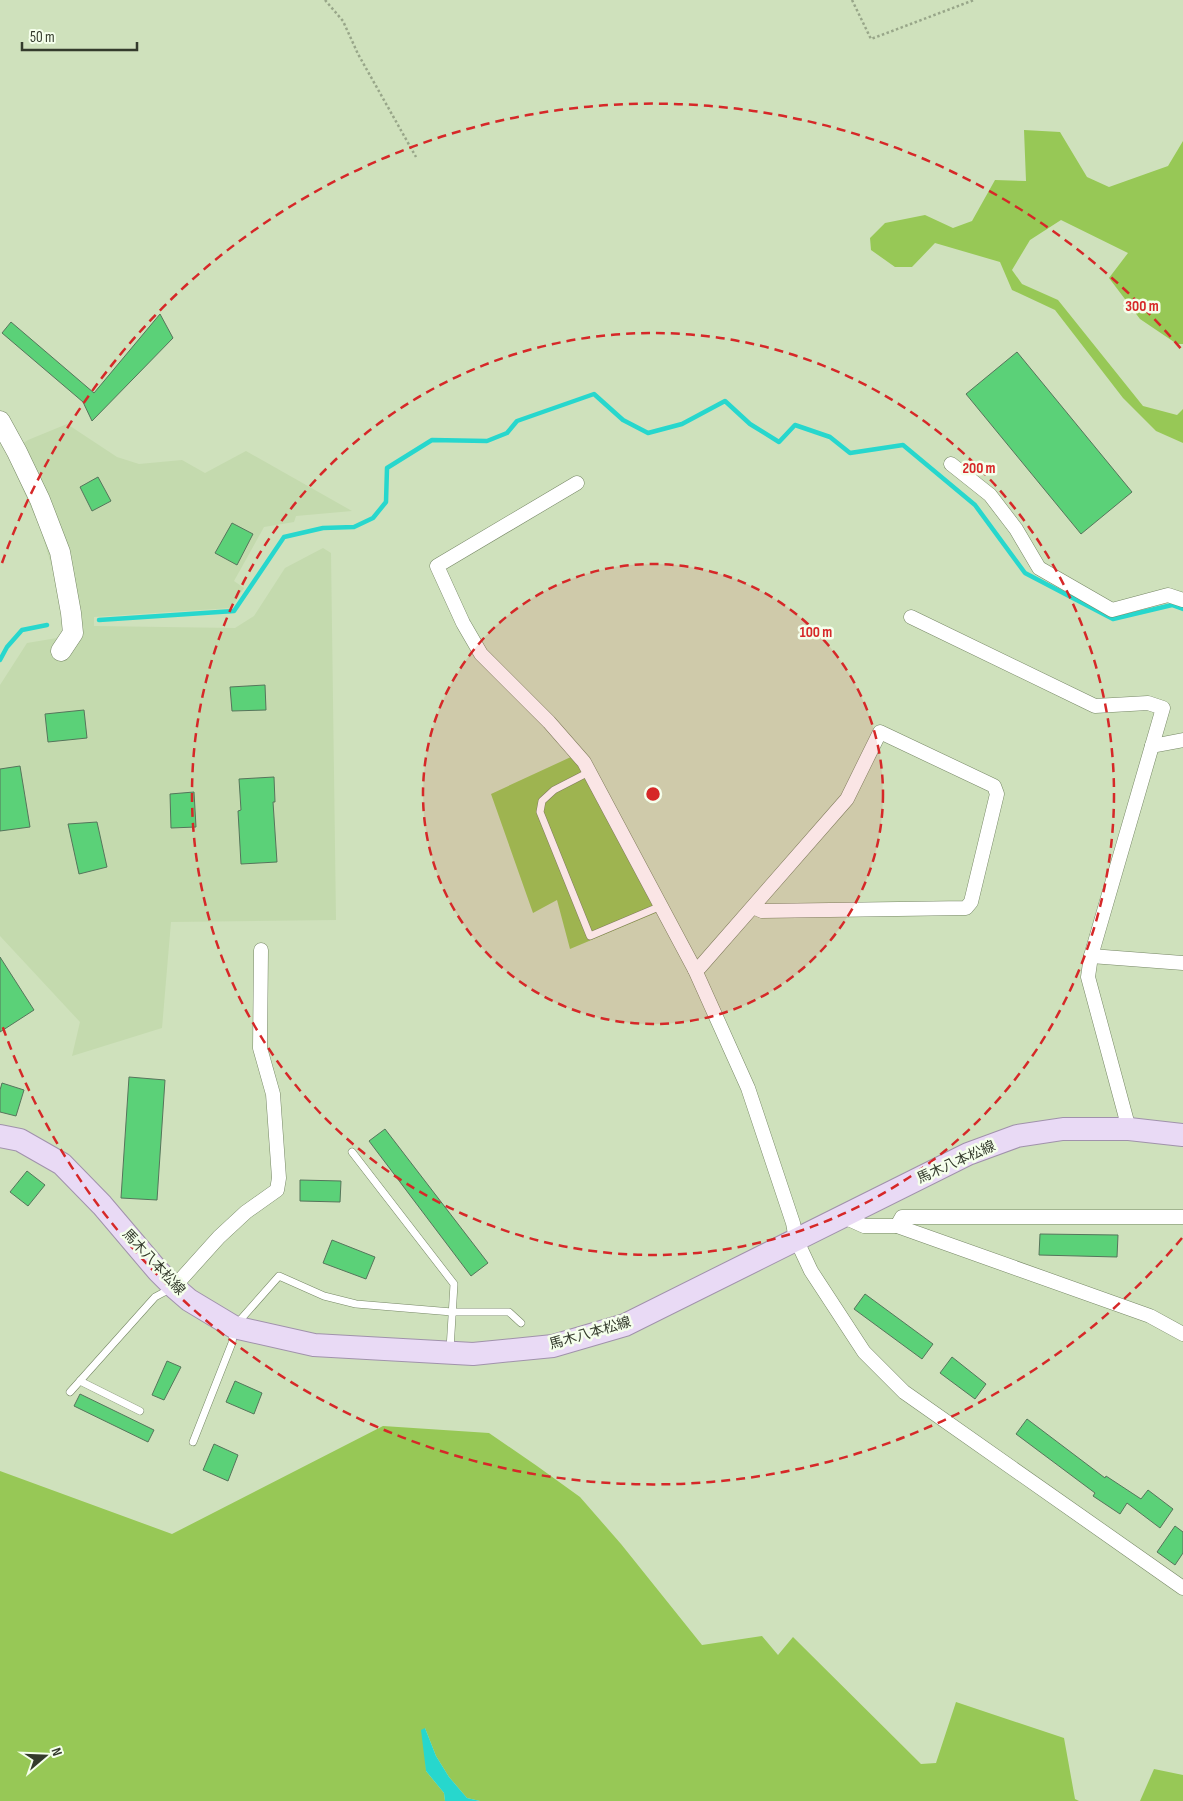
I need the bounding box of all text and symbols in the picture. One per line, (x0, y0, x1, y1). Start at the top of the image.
scale bar (22, 20, 138, 52)
text: 50 m (30, 28, 55, 47)
text: 300 m (1125, 297, 1159, 316)
text: 200 m (962, 459, 996, 478)
text: 100 m (800, 623, 832, 642)
centre of rings (644, 785, 662, 803)
street label: 馬木八本松線 (914, 1137, 998, 1187)
street label: 馬木八本松線 (119, 1225, 189, 1299)
street label: 馬木八本松線 (547, 1313, 633, 1353)
north arrow (20, 1731, 70, 1781)
text: N (48, 1746, 66, 1758)

